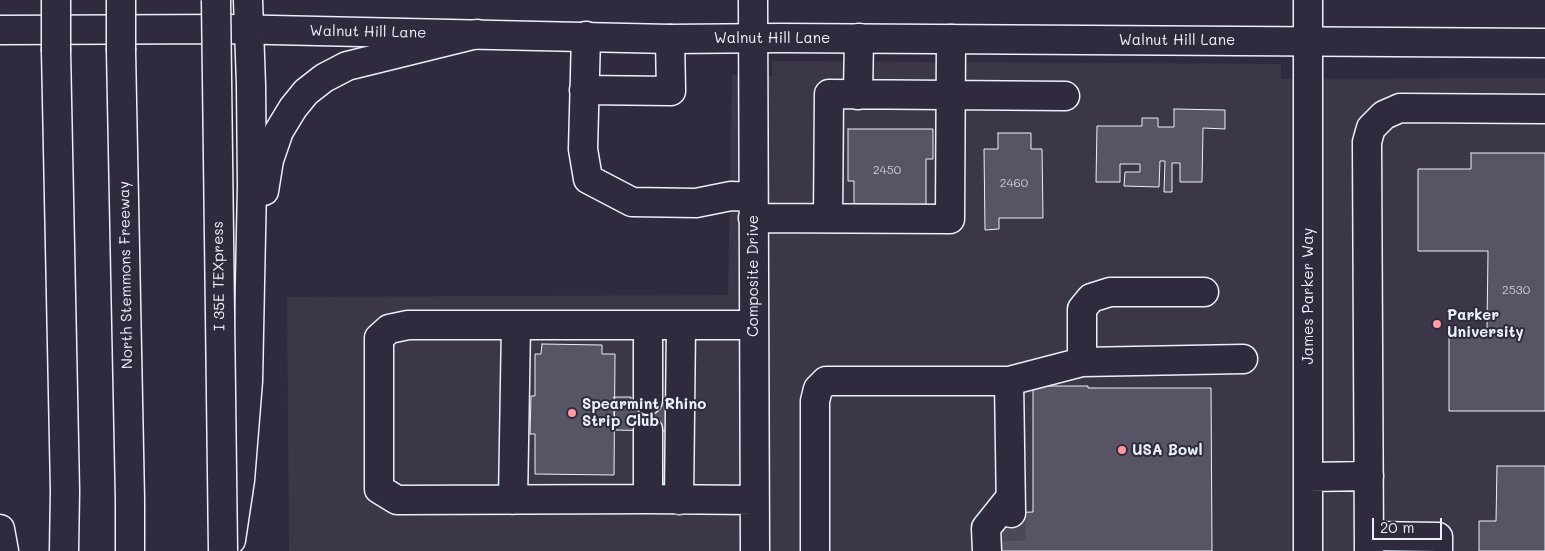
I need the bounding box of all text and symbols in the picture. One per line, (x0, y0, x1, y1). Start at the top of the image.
street label: Walnut Hill Lane (310, 22, 426, 42)
street label: Walnut Hill Lane (714, 29, 830, 47)
street label: Walnut Hill Lane (1119, 31, 1235, 49)
house number: 2450 (873, 163, 901, 177)
house number: 2460 (1000, 176, 1028, 190)
street label: North Stemmons Freeway (115, 181, 137, 369)
street label: Composite Drive (744, 215, 762, 337)
street label: I 35E TEXpress (209, 221, 229, 331)
street label: James Parker Way (1299, 228, 1317, 364)
house number: 2530 (1502, 283, 1530, 297)
place label: Parker University (1447, 306, 1524, 341)
marker: Parker University (1431, 318, 1443, 330)
place label: Spearmint Rhino Strip Club (582, 395, 706, 430)
marker: Spearmint Rhino Strip Club (566, 407, 578, 419)
place label: USA Bowl (1132, 441, 1203, 459)
marker: USA Bowl (1116, 444, 1128, 456)
scale bar (1375, 508, 1445, 540)
text: 20 m (1380, 517, 1414, 537)

